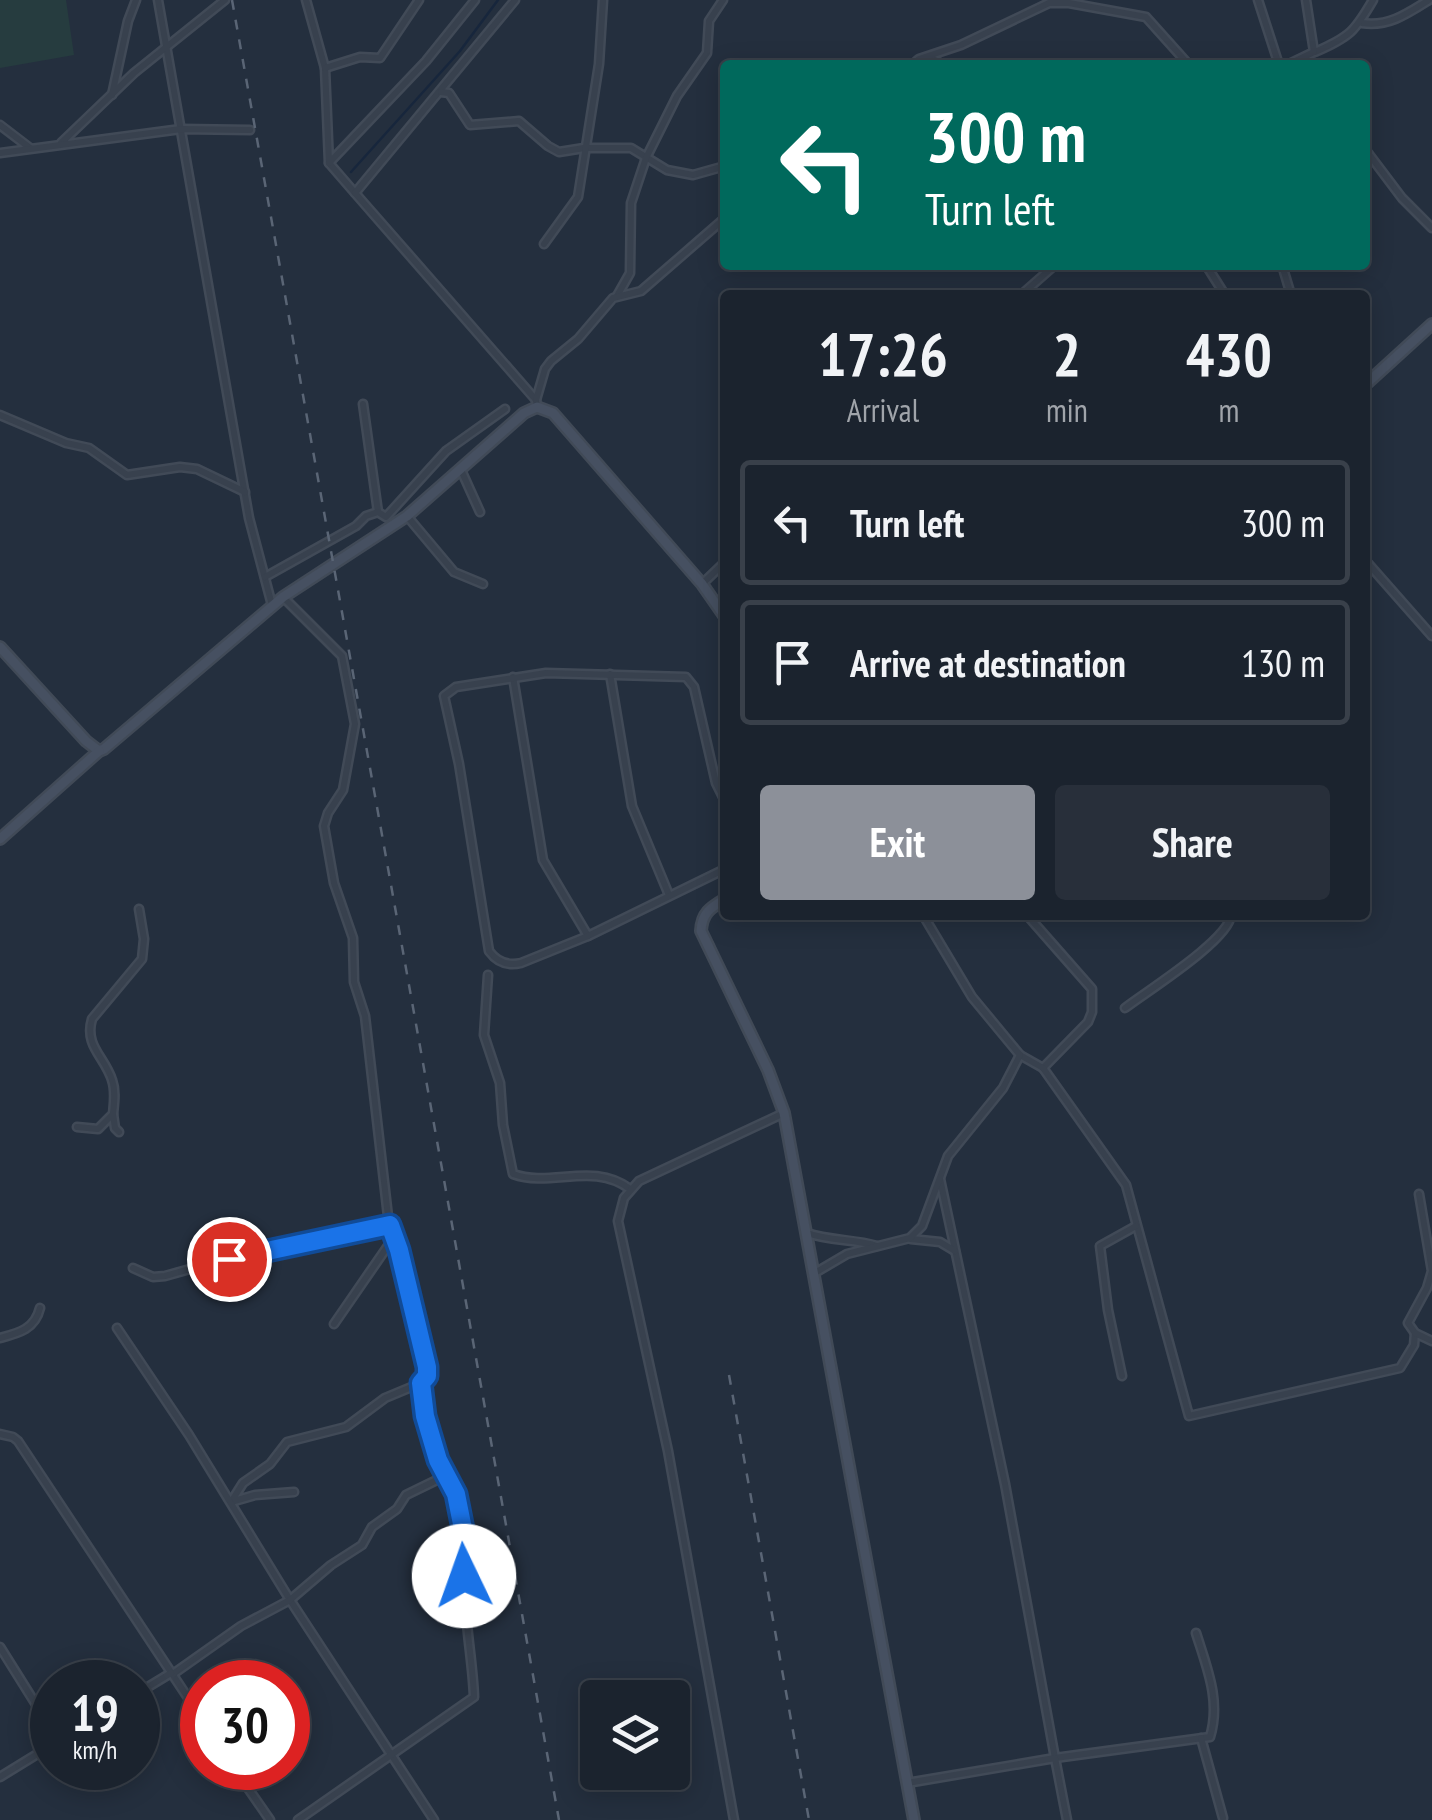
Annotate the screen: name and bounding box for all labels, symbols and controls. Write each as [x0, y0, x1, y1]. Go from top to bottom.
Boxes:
text: 300 m [925, 91, 1086, 181]
icon: left [760, 100, 890, 230]
text: Turn left [925, 179, 1055, 237]
text: 17:26 [818, 315, 948, 393]
text: 2 [1053, 315, 1081, 393]
text: 430 [1186, 315, 1272, 393]
text: Arrival [847, 389, 919, 431]
text: min [1046, 389, 1088, 431]
text: m [1218, 389, 1239, 431]
icon: left [765, 495, 820, 550]
text: Turn left [850, 498, 964, 547]
text: 300 m [1241, 498, 1325, 547]
icon: arrive [765, 635, 820, 690]
text: Arrive at destination [850, 638, 1126, 687]
text: 130 m [1241, 638, 1325, 687]
button: Exit [760, 785, 1035, 900]
button: Share [1055, 785, 1330, 900]
pin [187, 1217, 272, 1302]
icon: arrive [202, 1232, 257, 1287]
position arrow [412, 1524, 516, 1628]
speed limit sign: 30 [180, 1660, 310, 1790]
text: 19 [71, 1680, 119, 1745]
map controls [580, 1680, 690, 1790]
button: layers [580, 1680, 690, 1790]
text: km/h [73, 1734, 117, 1766]

